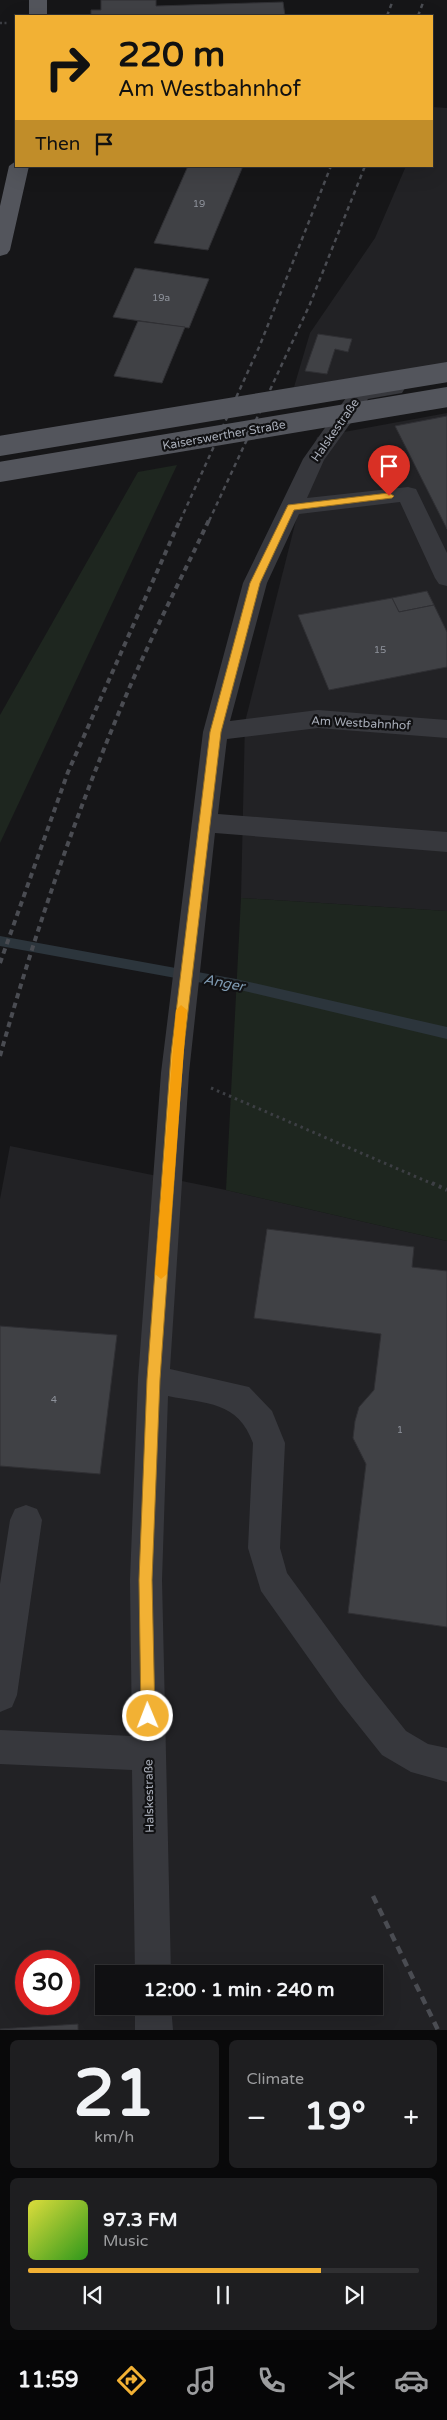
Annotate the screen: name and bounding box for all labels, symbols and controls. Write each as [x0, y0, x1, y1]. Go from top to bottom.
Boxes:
text: 220 m [118, 34, 225, 76]
icon: right [35, 35, 100, 100]
text: Am Westbahnhof [118, 76, 301, 102]
icon: arrive [90, 130, 118, 158]
text: Then [35, 133, 80, 155]
house number: 19 [193, 198, 205, 210]
house number: 19a [152, 292, 170, 304]
street label: Halskestraße [308, 396, 362, 464]
street label: Kaiserswerther Straße [161, 417, 287, 453]
pin [368, 445, 410, 496]
icon: arrive [375, 452, 403, 480]
house number: 15 [374, 644, 386, 656]
street label: Am Westbahnhof [311, 713, 412, 733]
water label: Anger [202, 971, 247, 996]
house number: 4 [51, 1394, 57, 1406]
house number: 1 [397, 1424, 403, 1436]
position arrow [121, 1689, 173, 1741]
street label: Halskestraße [141, 1759, 157, 1833]
speed limit sign: 30 [15, 1950, 80, 2015]
text: 12:00 · 1 min · 240 m [143, 1979, 335, 2001]
text: 21 [73, 2055, 155, 2134]
text: Climate [247, 2069, 304, 2089]
text: 19° [304, 2094, 366, 2140]
text: − [247, 2101, 266, 2135]
text: + [403, 2101, 419, 2135]
text: km/h [94, 2127, 134, 2147]
text: 97.3 FM [103, 2209, 178, 2231]
text: Music [103, 2231, 148, 2251]
icon: previous [79, 2281, 107, 2309]
icon: pause [209, 2281, 237, 2309]
icon: next [340, 2281, 368, 2309]
icon: directions [114, 2363, 149, 2398]
icon: music [184, 2363, 219, 2398]
icon: phone [254, 2363, 289, 2398]
icon: climate [324, 2363, 359, 2398]
icon: car [394, 2363, 429, 2398]
text: 11:59 [18, 2367, 79, 2393]

